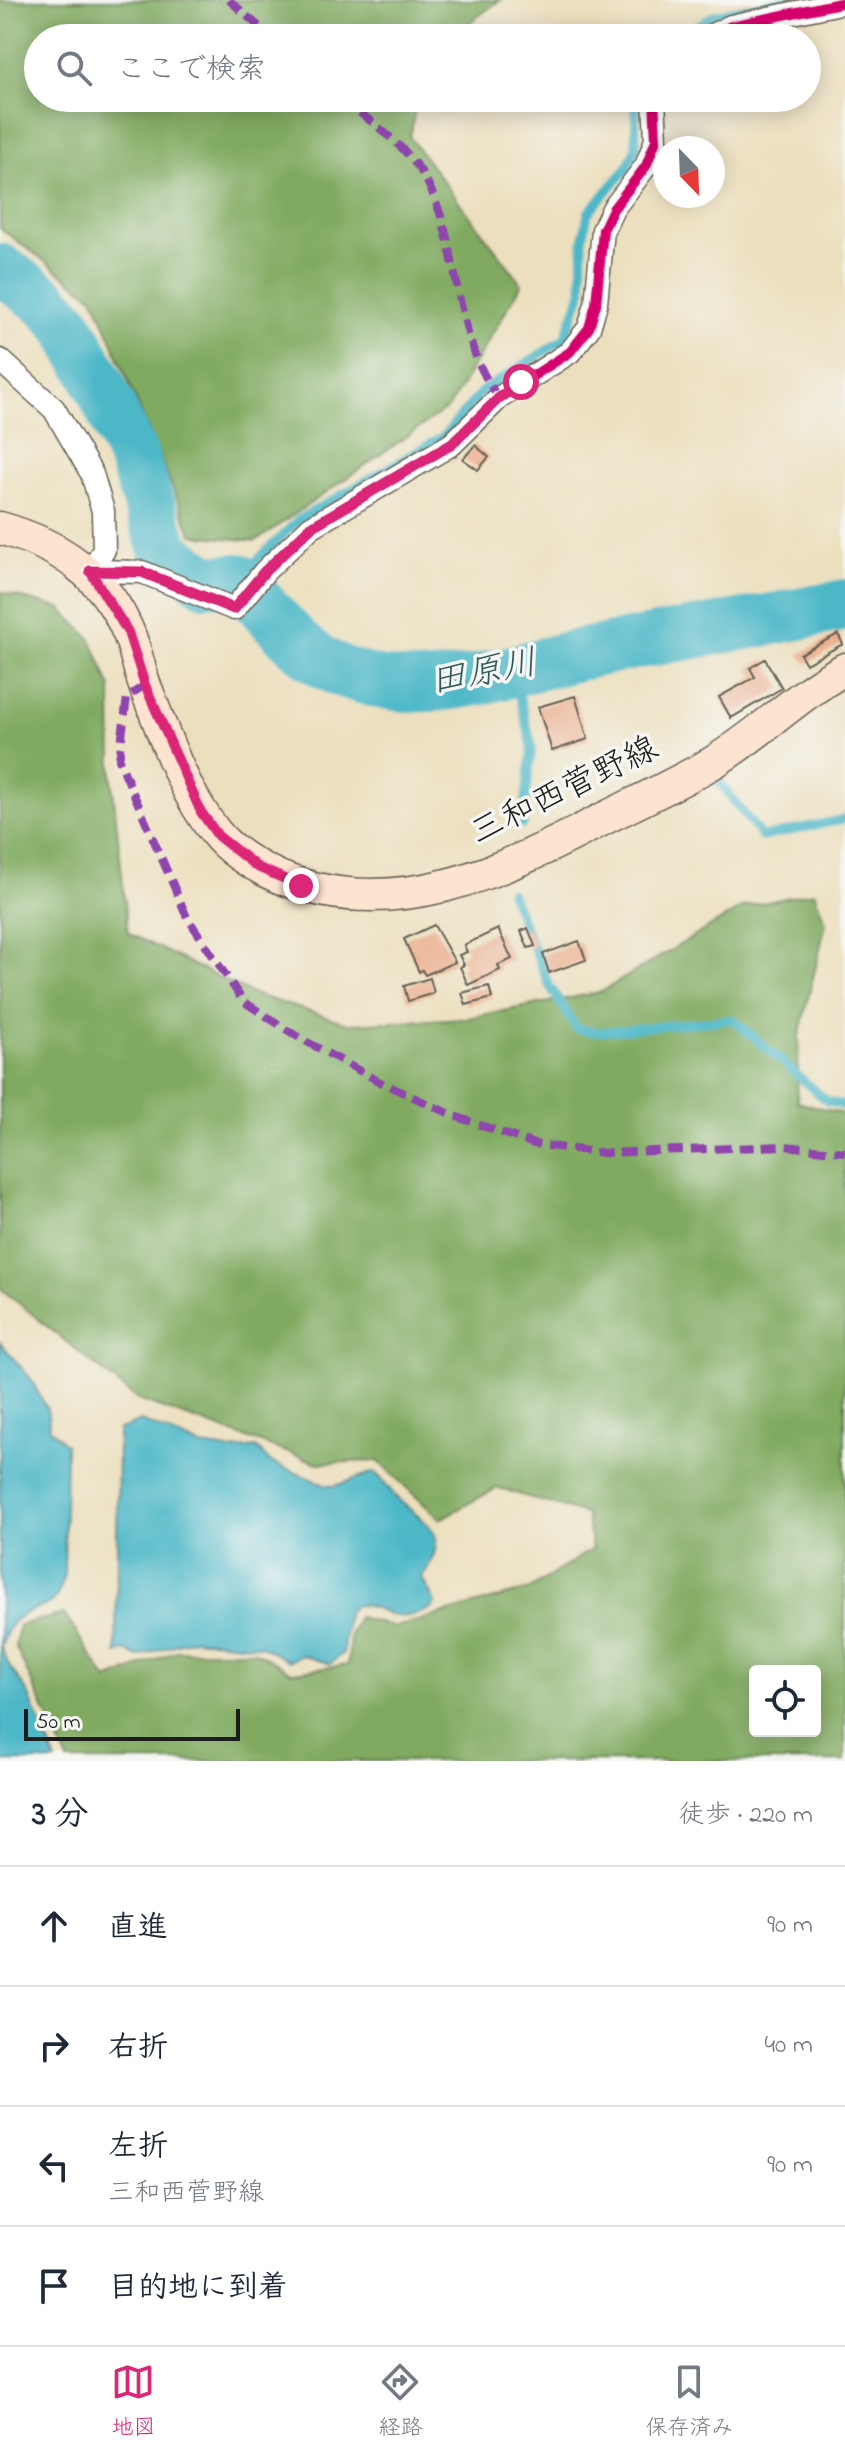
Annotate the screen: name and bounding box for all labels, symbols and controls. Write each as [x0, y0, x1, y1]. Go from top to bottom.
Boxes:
search box [24, 24, 821, 112]
icon: search [52, 46, 96, 90]
text: ここで検索 [116, 49, 266, 93]
north arrow [653, 136, 725, 208]
route start [503, 364, 539, 400]
water label: 田原川 [426, 638, 542, 710]
street label: 三和西菅野線 [462, 725, 668, 859]
route end [283, 868, 319, 904]
map controls [749, 1665, 821, 1737]
button: locate [749, 1665, 821, 1737]
scale bar [24, 1705, 240, 1741]
text: 50 m [36, 1707, 81, 1739]
text: 3 分 [32, 1791, 89, 1841]
text: 徒歩 · 220 m [679, 1797, 813, 1835]
icon: ahead [32, 1904, 76, 1948]
text: 直進 [108, 1907, 168, 1951]
text: 90 m [767, 1907, 813, 1945]
icon: right [32, 2024, 76, 2068]
text: 右折 [108, 2027, 168, 2071]
text: 40 m [764, 2027, 813, 2065]
text: 左折 [108, 2126, 168, 2170]
icon: left [32, 2144, 76, 2188]
text: 90 m [767, 2147, 813, 2185]
text: 三和西菅野線 [108, 2175, 264, 2213]
icon: arrive [32, 2264, 76, 2308]
text: 目的地に到着 [108, 2267, 288, 2311]
tab: 地図 [111, 2360, 156, 2445]
tab: 経路 [378, 2360, 423, 2445]
tab: 保存済み [645, 2360, 734, 2445]

